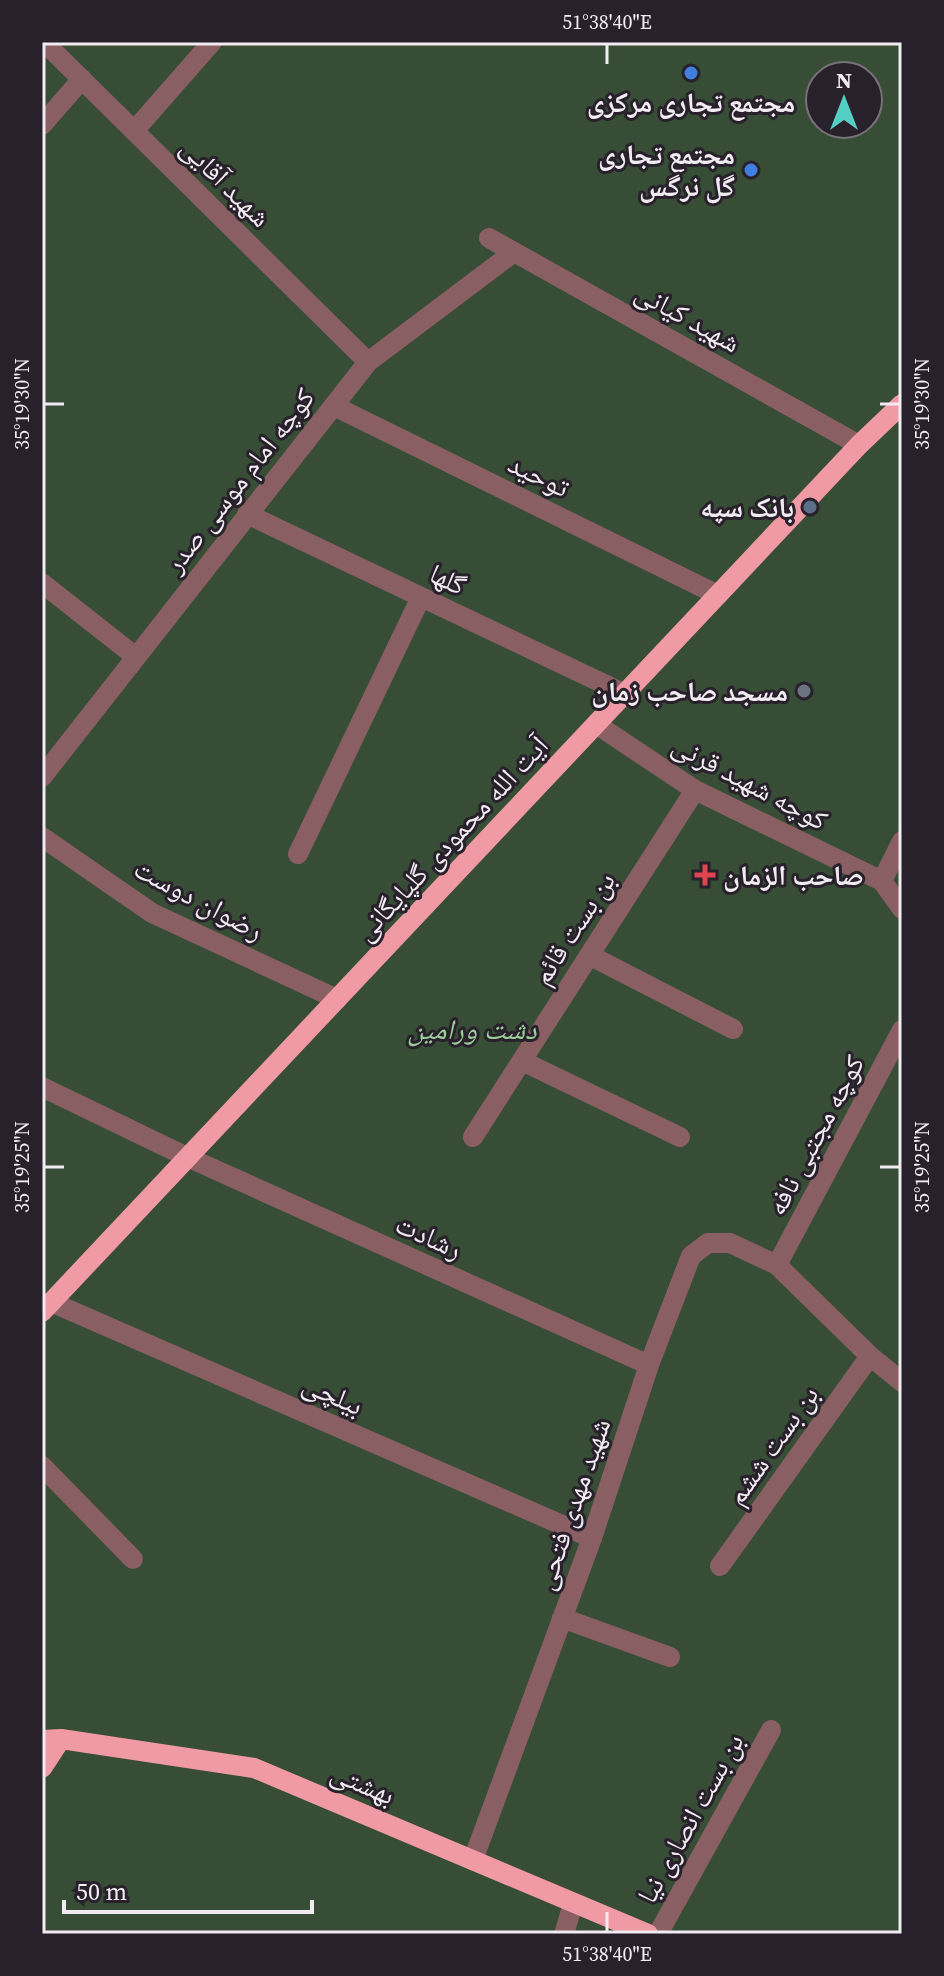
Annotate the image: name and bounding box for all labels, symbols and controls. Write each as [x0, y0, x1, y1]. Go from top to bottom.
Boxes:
text: 51°38'40"E [562, 8, 652, 36]
north arrow [804, 60, 884, 140]
marker: مجتمع تجاری مرکزی [682, 64, 700, 82]
text: N [836, 65, 852, 95]
place label: مجتمع تجاری مرکزی [587, 83, 795, 121]
street label: شهید آقایی [172, 128, 280, 236]
place label: مجتمع تجاری گل نرگس [598, 135, 735, 205]
marker: مجتمع تجاری گل نرگس [742, 161, 760, 179]
street label: شهید کیانی [629, 273, 747, 361]
text: 35°19'30"N [8, 358, 36, 450]
text: 35°19'30"N [908, 358, 936, 450]
street label: کوچه امام موسی صدر [154, 380, 323, 581]
street label: توحید [502, 444, 576, 506]
place label: بانک سپه [700, 488, 794, 526]
marker: بانک سپه [801, 498, 819, 516]
street label: گلها [423, 554, 473, 604]
place label: مسجد صاحب زمان [591, 672, 788, 710]
marker: مسجد صاحب زمان [795, 682, 813, 700]
street label: کوچه شهید قرنی [666, 725, 835, 839]
street label: آیت الله محمودی گلپایگانی [346, 726, 557, 949]
street label: رضوان دوست [128, 849, 270, 949]
place label: صاحب الزمان [723, 856, 864, 894]
street label: بن بست قائم [522, 864, 624, 992]
marker: صاحب الزمان [694, 864, 716, 886]
park label: دشت ورامین [407, 1010, 537, 1048]
street label: کوچه مجتبی نافه [757, 1048, 873, 1222]
text: 35°19'25"N [8, 1121, 36, 1213]
text: 35°19'25"N [908, 1121, 936, 1213]
street label: رشادت [390, 1205, 468, 1267]
street label: بیلچی [297, 1364, 369, 1424]
street label: بن بست ششم [717, 1378, 827, 1512]
street label: شهید مهدی فتحی [525, 1413, 619, 1595]
street label: بن بست انصاری نیا [628, 1726, 752, 1910]
street label: بهشتی [325, 1753, 401, 1813]
scale bar [64, 1864, 312, 1914]
text: 50 m [76, 1875, 127, 1908]
text: 51°38'40"E [562, 1940, 652, 1968]

